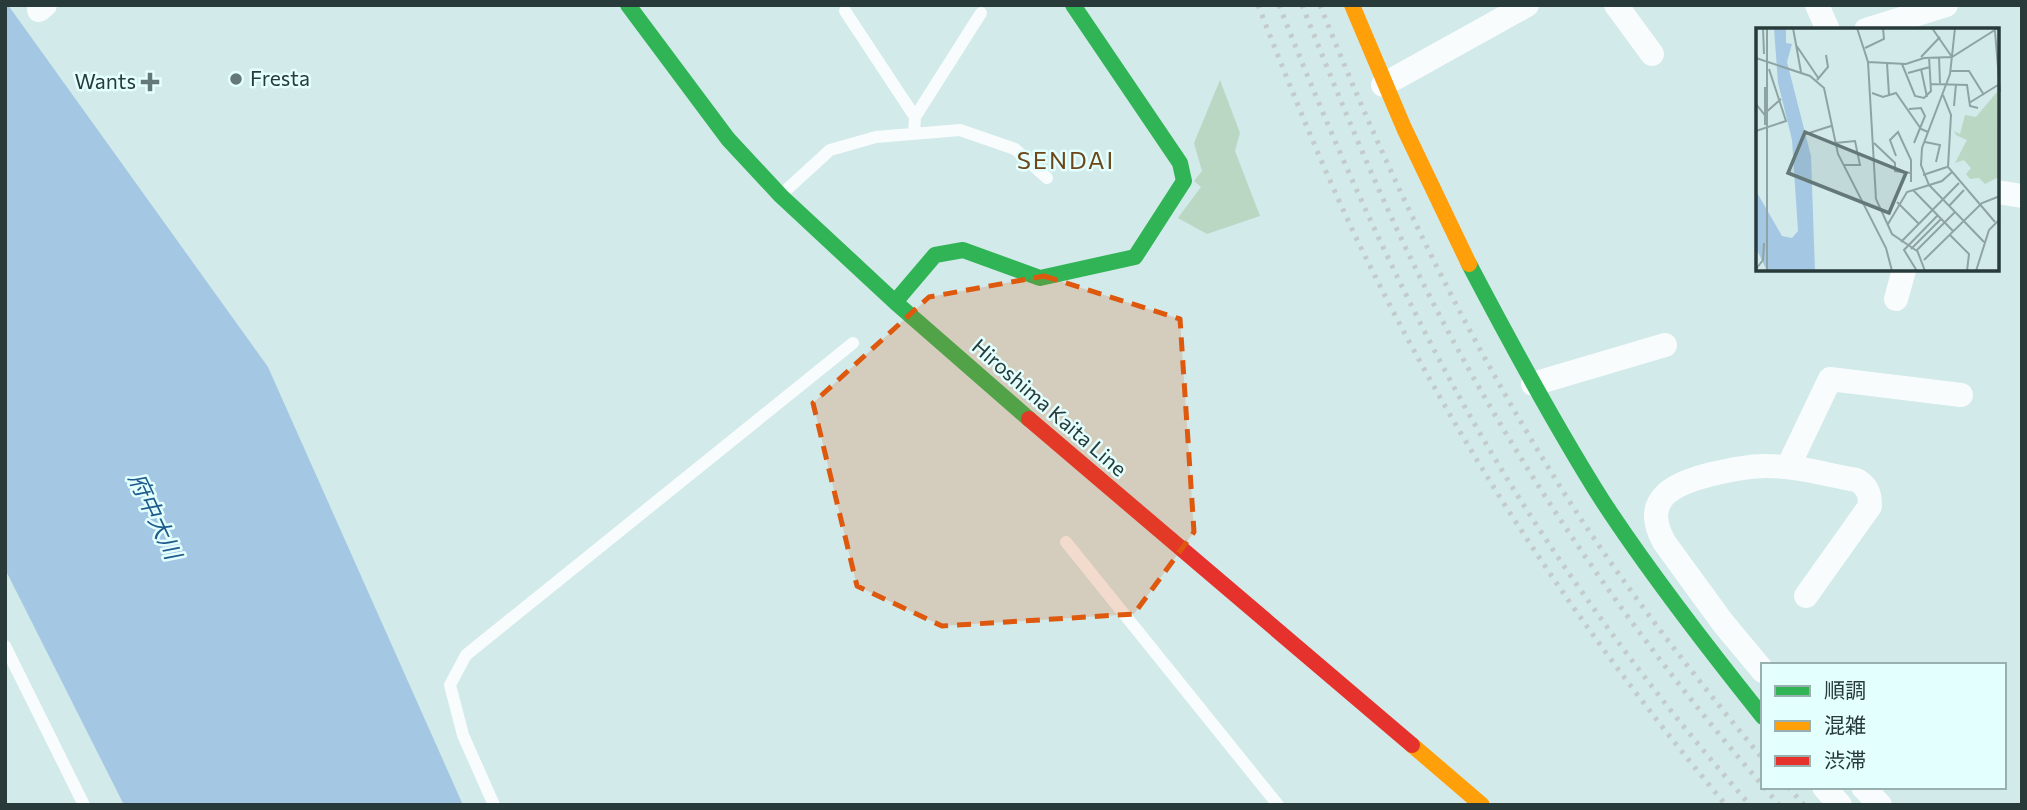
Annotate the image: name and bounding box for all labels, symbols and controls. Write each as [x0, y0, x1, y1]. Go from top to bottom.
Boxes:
inset map [1756, 28, 1999, 271]
place label: Fresta [250, 65, 310, 90]
place label: Wants [75, 68, 136, 93]
marker: Fresta [228, 71, 244, 87]
marker: Wants [142, 74, 158, 90]
district label: SENDAI [1017, 145, 1115, 174]
street label: Hiroshima Kaita Line [968, 333, 1132, 481]
water label: 府中大川 [124, 468, 189, 566]
legend [1761, 663, 2006, 789]
text: 順調 [1824, 677, 1866, 702]
text: 混雑 [1824, 712, 1866, 737]
text: 渋滞 [1824, 747, 1866, 772]

